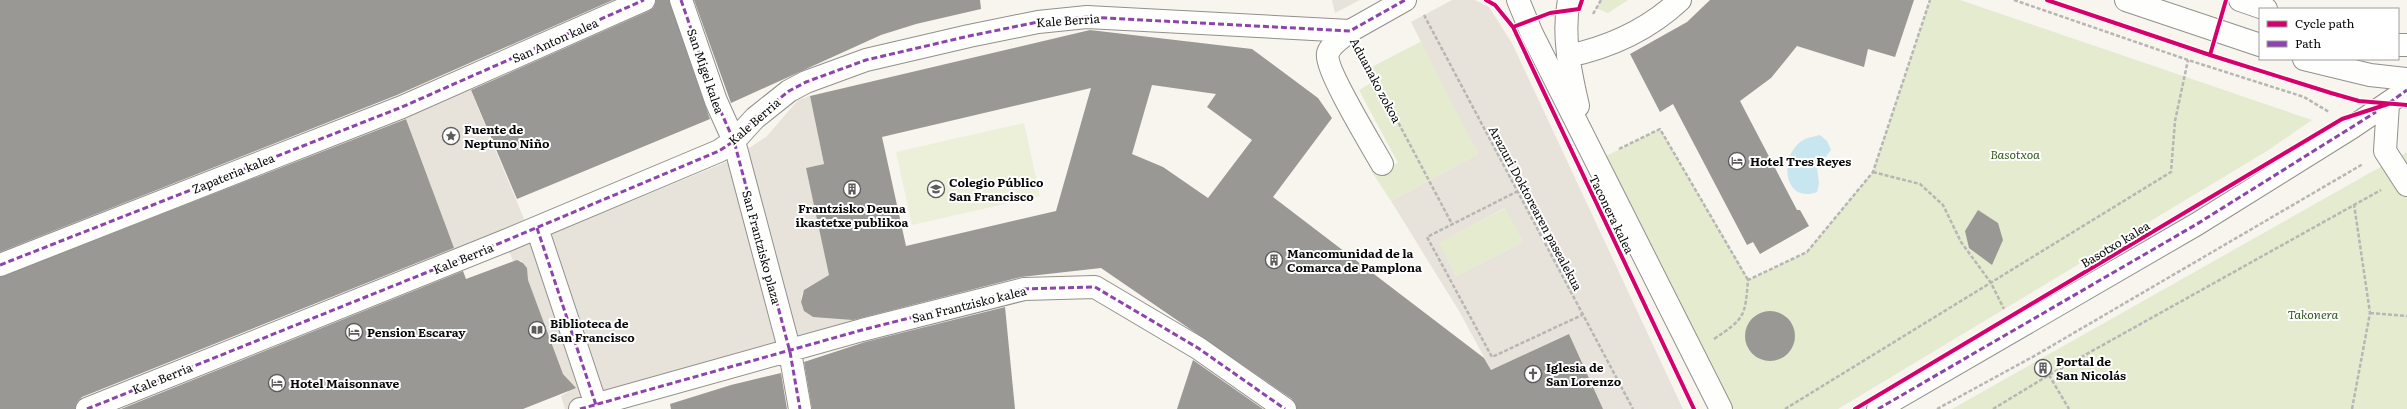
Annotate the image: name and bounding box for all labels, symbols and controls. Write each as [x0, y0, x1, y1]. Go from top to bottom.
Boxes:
legend [2259, 8, 2399, 60]
street label: Kale Berria [1036, 9, 1101, 31]
street label: San Anton kalea [509, 13, 601, 67]
text: Cycle path [2295, 14, 2355, 32]
street label: San Migel kalea [683, 26, 729, 116]
street label: Aduanako zokoa [1346, 34, 1406, 126]
text: Path [2295, 34, 2321, 52]
street label: Kale Berria [724, 93, 784, 149]
place label: Fuente de Neptuno Niño [464, 120, 550, 152]
street label: Arazuri Doktorearen pasealekua [1485, 122, 1587, 294]
place icon: Fuente de Neptuno Niño [441, 126, 461, 146]
park label: Basotxoa [1990, 145, 2040, 163]
street label: Zapateria kalea [189, 148, 277, 198]
hotel icon: Hotel Tres Reyes [1727, 151, 1747, 171]
place label: Hotel Tres Reyes [1750, 152, 1851, 170]
street label: Taconera kalea [1585, 171, 1639, 257]
place label: Colegio Público San Francisco [949, 173, 1044, 205]
building icon: Frantzisko Deuna ikastetxe publikoa [842, 179, 862, 199]
school or university icon: Colegio Público San Francisco [926, 179, 946, 199]
street label: San Frantzisko plaza [738, 188, 786, 306]
place label: Frantzisko Deuna ikastetxe publikoa [796, 199, 909, 231]
street label: Basotxo kalea [2077, 216, 2153, 272]
street label: Kale Berria [430, 238, 496, 278]
place label: Mancomunidad de la Comarca de Pamplona [1287, 244, 1422, 276]
building icon: Mancomunidad de la Comarca de Pamplona [1264, 250, 1284, 270]
street label: San Frantzisko kalea [910, 281, 1029, 327]
park label: Takonera [2288, 305, 2339, 323]
place label: Biblioteca de San Francisco [550, 314, 635, 346]
library icon: Biblioteca de San Francisco [527, 320, 547, 340]
hotel icon: Pension Escaray [344, 322, 364, 342]
place label: Pension Escaray [367, 323, 466, 341]
place label: Portal de San Nicolás [2056, 352, 2126, 384]
street label: Kale Berria [129, 358, 195, 398]
place label: Iglesia de San Lorenzo [1546, 358, 1622, 390]
building icon: Portal de San Nicolás [2033, 358, 2053, 378]
church icon: Iglesia de San Lorenzo [1523, 364, 1543, 384]
hotel icon: Hotel Maisonnave [267, 373, 287, 393]
place label: Hotel Maisonnave [290, 374, 400, 392]

